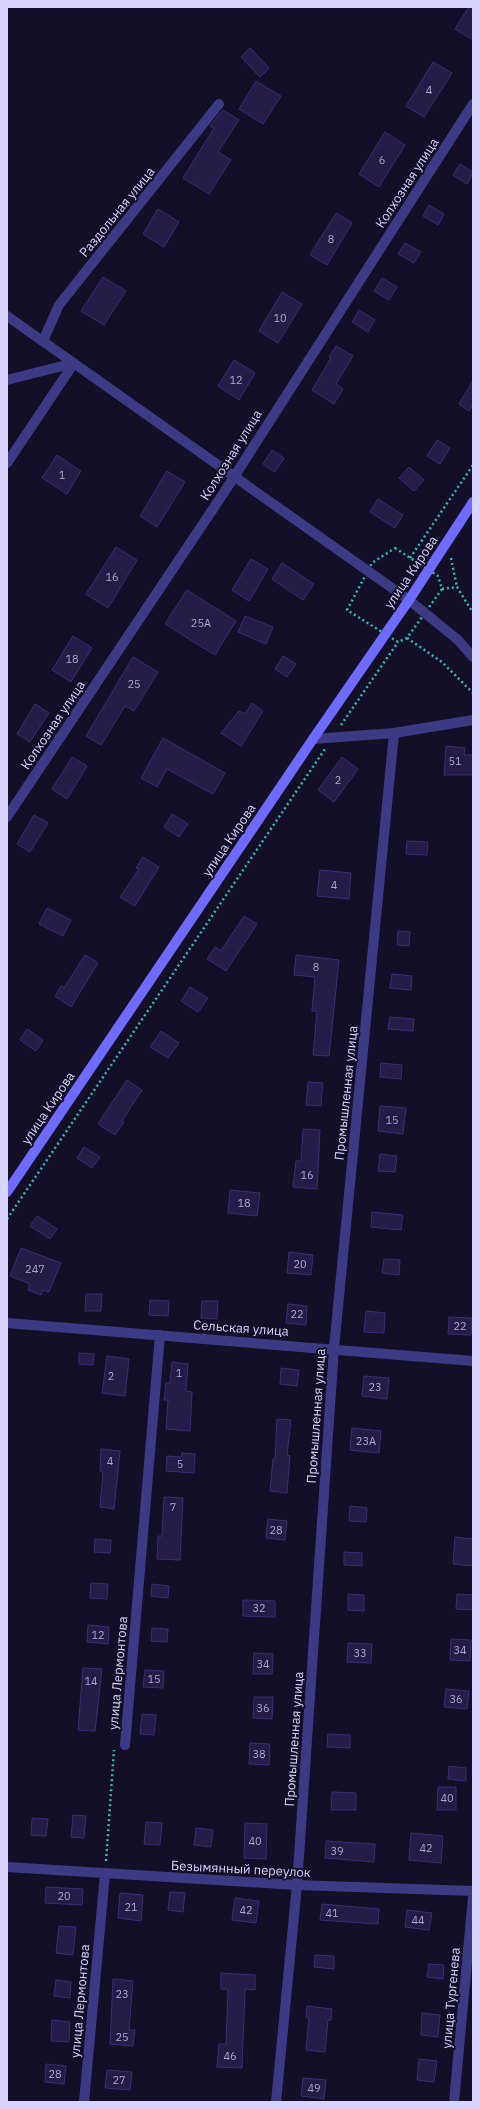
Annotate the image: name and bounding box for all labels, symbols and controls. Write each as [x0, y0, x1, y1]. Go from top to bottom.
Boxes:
house number: 4 [426, 83, 433, 97]
street label: Колхозная улица [372, 135, 442, 231]
house number: 6 [379, 153, 385, 167]
street label: Раздольная улица [75, 164, 159, 260]
house number: 8 [328, 232, 334, 246]
house number: 10 [273, 311, 287, 325]
house number: 12 [229, 373, 243, 387]
street label: Колхозная улица [196, 407, 266, 503]
house number: 1 [59, 468, 66, 482]
street label: улица Кирова [380, 532, 442, 612]
house number: 16 [105, 570, 119, 584]
house number: 25А [191, 616, 211, 630]
house number: 18 [65, 652, 79, 666]
street label: Колхозная улица [17, 677, 89, 773]
house number: 25 [127, 677, 141, 691]
house number: 51 [448, 754, 462, 768]
house number: 2 [335, 773, 341, 787]
street label: улица Кирова [198, 800, 260, 880]
house number: 4 [331, 878, 338, 892]
house number: 8 [313, 960, 319, 974]
street label: Промышленная улица [330, 1025, 362, 1161]
street label: улица Кирова [17, 1068, 79, 1148]
house number: 15 [385, 1113, 399, 1127]
house number: 16 [300, 1168, 314, 1182]
house number: 18 [237, 1196, 251, 1210]
house number: 20 [293, 1257, 307, 1271]
house number: 247 [25, 1262, 45, 1276]
house number: 22 [290, 1307, 304, 1321]
street label: Сельская улица [193, 1316, 289, 1340]
house number: 22 [453, 1319, 467, 1333]
street label: Промышленная улица [303, 1348, 329, 1484]
house number: 1 [176, 1366, 183, 1380]
house number: 2 [108, 1369, 114, 1383]
house number: 23 [368, 1380, 382, 1394]
house number: 23А [356, 1434, 376, 1448]
house number: 4 [107, 1454, 114, 1468]
house number: 5 [177, 1457, 183, 1471]
house number: 7 [170, 1500, 176, 1514]
house number: 28 [269, 1523, 283, 1537]
house number: 32 [252, 1601, 266, 1615]
street label: улица Лермонтова [105, 1615, 131, 1731]
house number: 12 [91, 1628, 105, 1642]
house number: 34 [453, 1643, 467, 1657]
house number: 33 [353, 1646, 367, 1660]
house number: 34 [256, 1657, 270, 1671]
street label: Промышленная улица [281, 1671, 307, 1807]
house number: 15 [147, 1672, 161, 1686]
house number: 14 [84, 1674, 98, 1688]
house number: 36 [449, 1692, 463, 1706]
house number: 36 [256, 1701, 270, 1715]
house number: 38 [252, 1747, 266, 1761]
house number: 40 [440, 1791, 454, 1805]
house number: 40 [248, 1834, 262, 1848]
house number: 42 [419, 1841, 433, 1855]
house number: 39 [330, 1844, 344, 1858]
street label: Безымянный переулок [171, 1857, 311, 1881]
house number: 20 [57, 1889, 71, 1903]
house number: 21 [124, 1900, 138, 1914]
house number: 42 [239, 1903, 253, 1917]
house number: 41 [325, 1906, 339, 1920]
house number: 44 [411, 1913, 425, 1927]
street label: улица Лермонтова [67, 1943, 93, 2059]
street label: улица Тургенева [438, 1947, 464, 2049]
house number: 23 [115, 1987, 129, 2001]
house number: 25 [115, 2030, 129, 2044]
house number: 46 [223, 2049, 237, 2063]
house number: 28 [48, 2067, 62, 2081]
house number: 27 [112, 2073, 126, 2087]
house number: 49 [307, 2081, 321, 2095]

